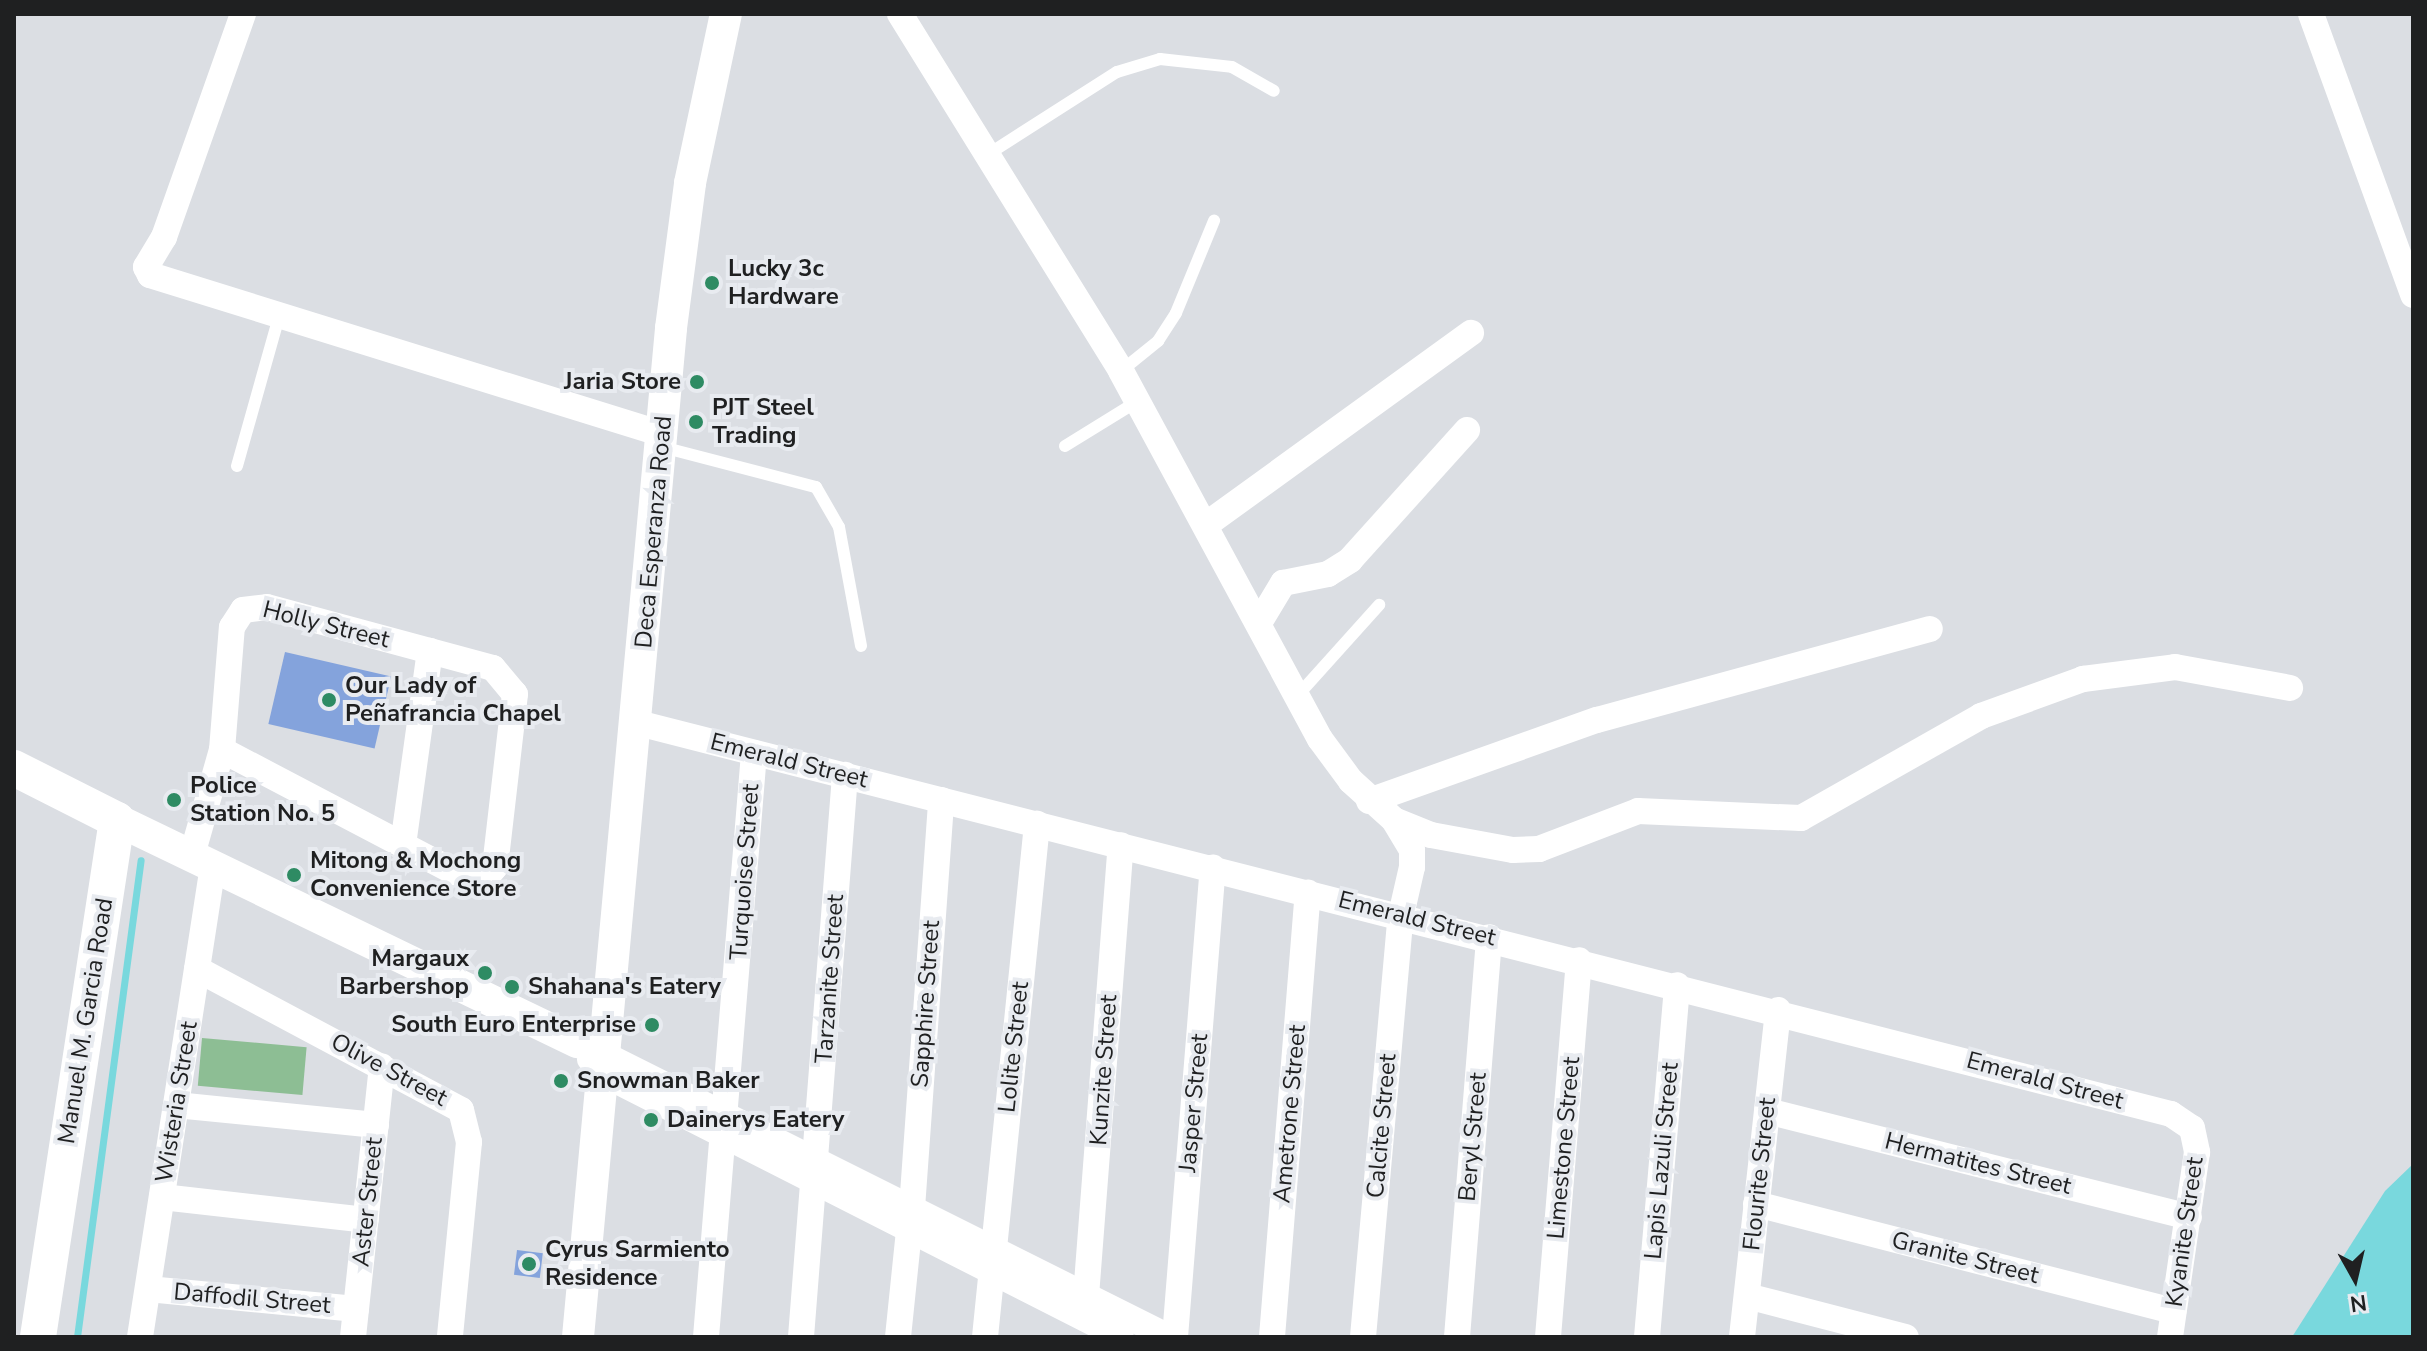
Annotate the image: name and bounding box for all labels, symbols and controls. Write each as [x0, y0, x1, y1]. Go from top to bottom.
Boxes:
place label: Lucky 3c Hardware [728, 255, 839, 311]
marker: Lucky 3c Hardware [703, 274, 721, 292]
place label: Jaria Store [564, 368, 681, 396]
marker: Jaria Store [688, 373, 706, 391]
place label: PJT Steel Trading [712, 394, 814, 450]
marker: PJT Steel Trading [687, 413, 705, 431]
street label: Deca Esperanza Road [629, 415, 679, 649]
street label: Holly Street [260, 595, 392, 655]
place label: Our Lady of Peñafrancia Chapel [345, 672, 561, 728]
marker: Our Lady of Peñafrancia Chapel [320, 691, 338, 709]
street label: Emerald Street [707, 728, 871, 794]
place label: Police Station No. 5 [190, 772, 335, 828]
street label: Turquoise Street [724, 783, 766, 961]
marker: Police Station No. 5 [165, 791, 183, 809]
place label: Mitong & Mochong Convenience Store [310, 847, 521, 903]
marker: Mitong & Mochong Convenience Store [285, 866, 303, 884]
street label: Emerald Street [1335, 886, 1499, 952]
street label: Tarzanite Street [810, 893, 850, 1065]
street label: Manuel M. Garcia Road [52, 896, 120, 1146]
street label: Sapphire Street [906, 919, 946, 1089]
place label: Margaux Barbershop [339, 945, 469, 1001]
marker: Margaux Barbershop [476, 964, 494, 982]
place label: Shahana's Eatery [528, 973, 721, 1001]
marker: Shahana's Eatery [503, 978, 521, 996]
street label: Lolite Street [993, 980, 1035, 1114]
street label: Kunzite Street [1084, 994, 1124, 1146]
place label: South Euro Enterprise [391, 1011, 636, 1039]
marker: South Euro Enterprise [643, 1016, 661, 1034]
street label: Wisteria Street [150, 1019, 204, 1185]
street label: Ametrone Street [1268, 1024, 1312, 1204]
street label: Olive Street [326, 1027, 452, 1113]
street label: Jasper Street [1174, 1032, 1214, 1174]
street label: Emerald Street [1963, 1046, 2127, 1116]
street label: Calcite Street [1361, 1053, 1403, 1199]
street label: Limestone Street [1542, 1056, 1586, 1240]
street label: Lapis Lazuli Street [1639, 1061, 1685, 1261]
place label: Snowman Baker [577, 1067, 760, 1095]
street label: Beryl Street [1453, 1071, 1493, 1203]
marker: Snowman Baker [552, 1072, 570, 1090]
street label: Flourite Street [1738, 1096, 1782, 1252]
place label: Dainerys Eatery [667, 1106, 844, 1134]
marker: Dainerys Eatery [642, 1111, 660, 1129]
street label: Hermatites Street [1882, 1127, 2074, 1201]
street label: Aster Street [347, 1136, 389, 1268]
street label: Kyanite Street [2160, 1155, 2210, 1309]
street label: Granite Street [1888, 1226, 2042, 1290]
place label: Cyrus Sarmiento Residence [545, 1236, 730, 1292]
north arrow [2315, 1239, 2395, 1319]
marker: Cyrus Sarmiento Residence [520, 1255, 538, 1273]
street label: Daffodil Street [172, 1278, 332, 1320]
text: N [2348, 1287, 2369, 1319]

